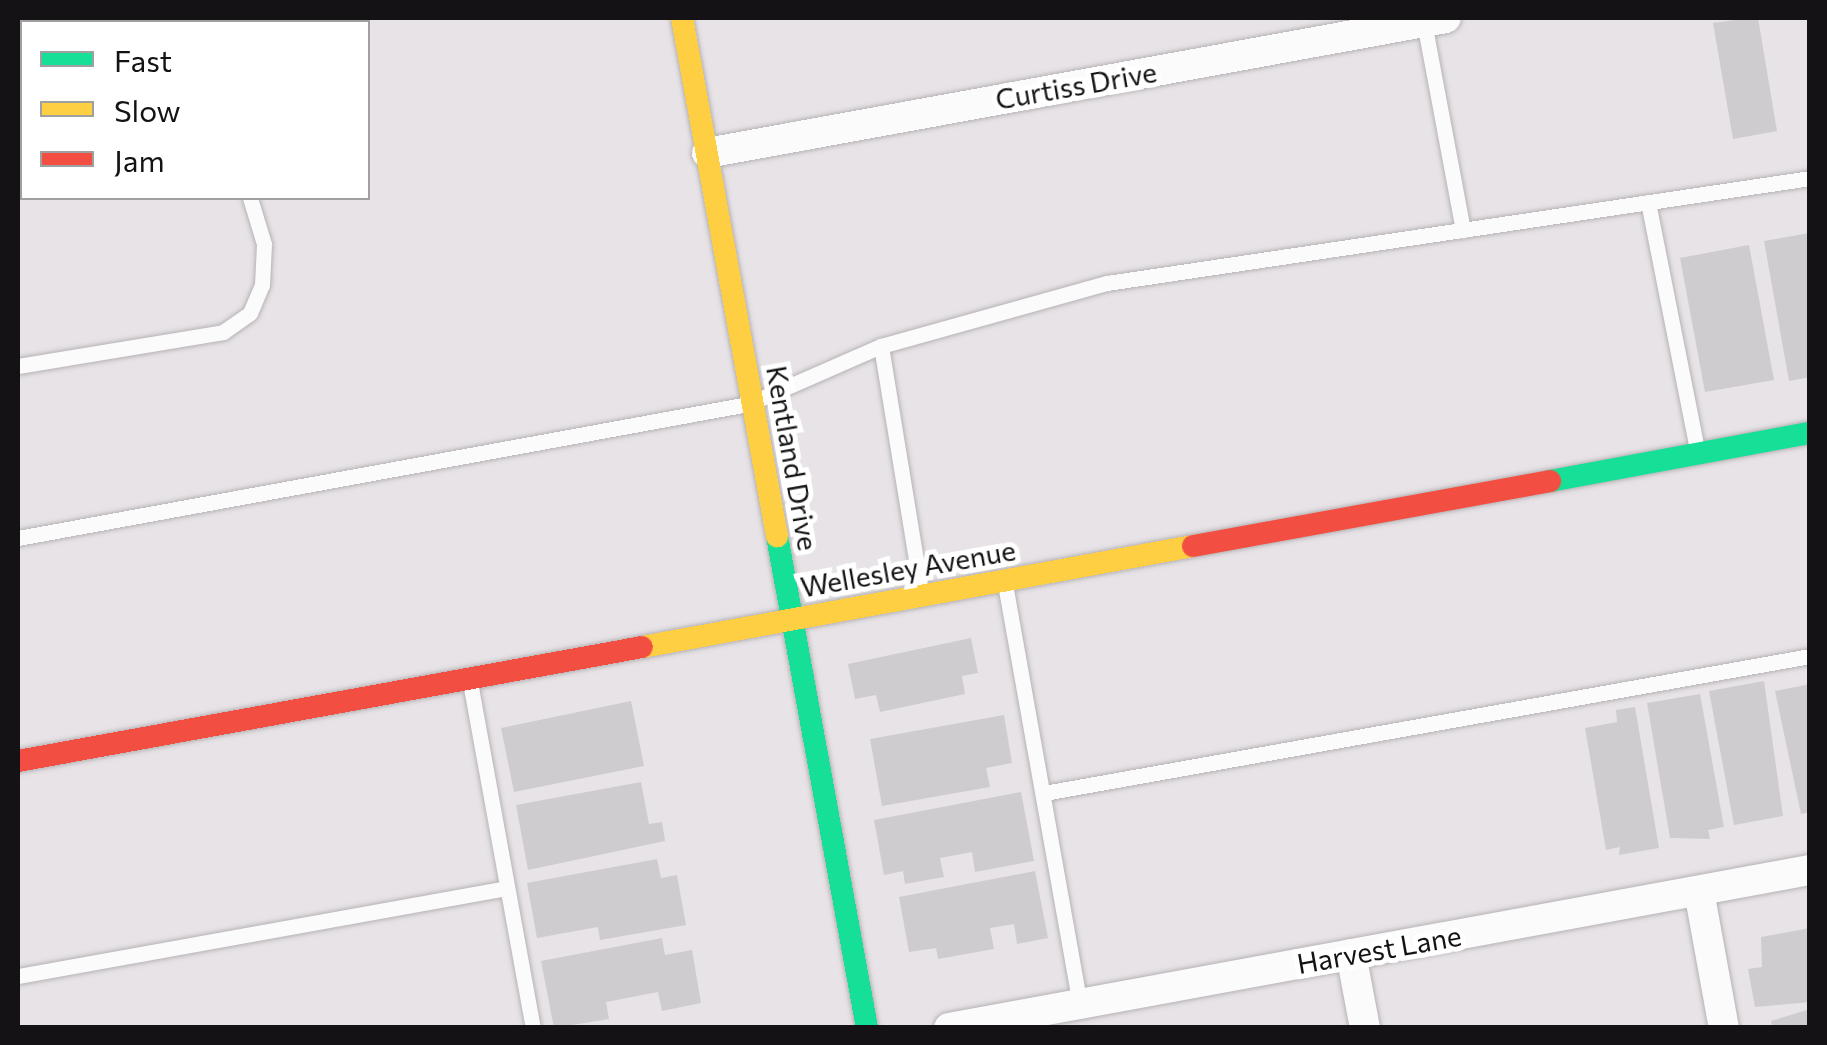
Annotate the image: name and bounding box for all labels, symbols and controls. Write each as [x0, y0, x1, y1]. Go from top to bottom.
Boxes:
legend [20, 20, 370, 200]
text: Fast [114, 41, 172, 78]
street label: Curtiss Drive [993, 54, 1159, 116]
text: Slow [114, 91, 181, 128]
text: Jam [114, 141, 165, 178]
street label: Kentland Drive [760, 363, 826, 553]
street label: Wellesley Avenue [798, 533, 1018, 603]
street label: Harvest Lane [1294, 918, 1464, 980]

